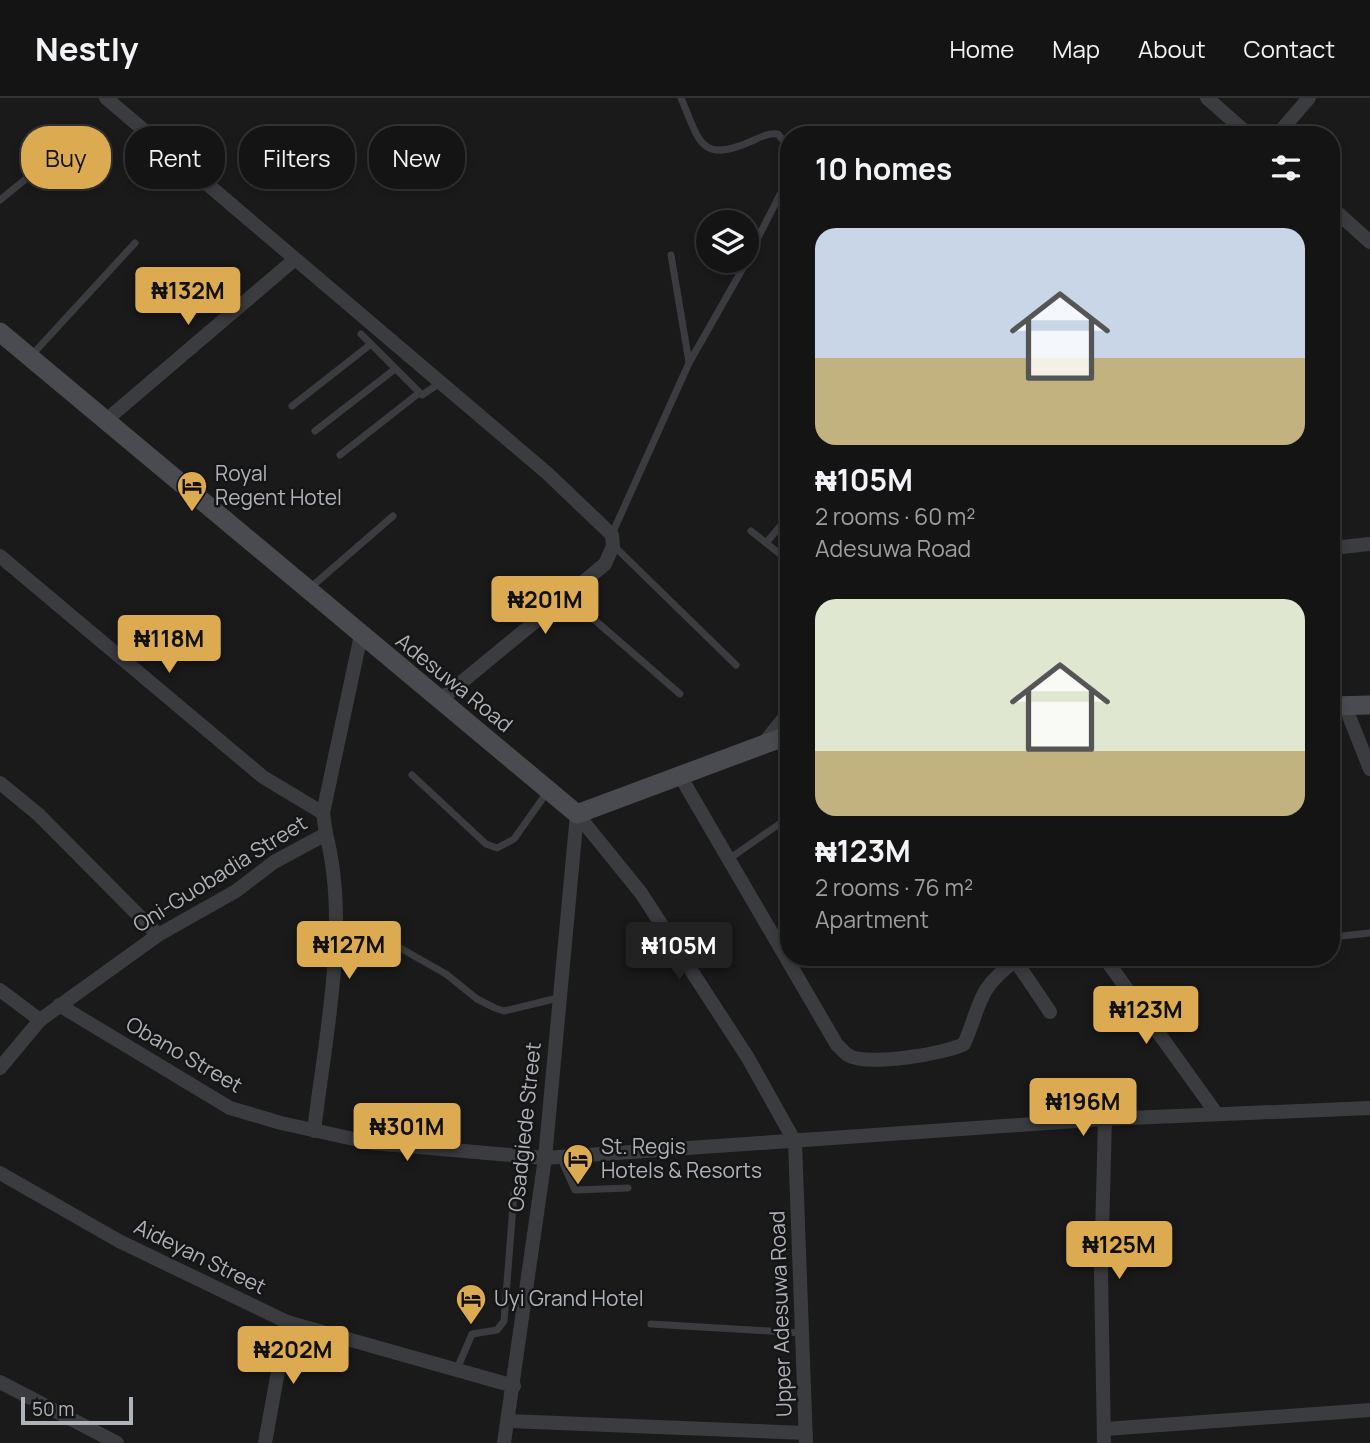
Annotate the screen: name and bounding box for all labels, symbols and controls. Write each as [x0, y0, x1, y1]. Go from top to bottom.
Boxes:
text: Nestly [35, 26, 138, 71]
text: Home [949, 32, 1014, 65]
text: Map [1052, 32, 1100, 65]
text: About [1138, 32, 1206, 65]
text: Contact [1244, 32, 1335, 65]
chip: Buy [21, 126, 111, 189]
chip: Rent [125, 126, 225, 189]
chip: Filters [239, 126, 355, 189]
chip: New [369, 126, 465, 189]
text: 10 homes [815, 148, 952, 189]
icon: filters [1267, 149, 1305, 187]
map controls [696, 210, 759, 273]
button: layers [696, 210, 759, 273]
pin: ₦132M [139, 268, 237, 327]
icon: home [997, 273, 1123, 399]
text: ₦132M [151, 274, 225, 306]
place label: Royal Regent Hotel [215, 459, 342, 511]
text: ₦105M [815, 459, 913, 500]
hotel icon: Royal Regent Hotel [175, 469, 209, 513]
text: 2 rooms · 60 m² [815, 500, 976, 532]
text: Adesuwa Road [815, 532, 971, 564]
pin: ₦201M [496, 576, 594, 636]
text: ₦201M [507, 583, 583, 615]
pin: ₦118M [120, 616, 218, 675]
text: ₦118M [134, 622, 204, 654]
street label: Adesuwa Road [390, 626, 519, 738]
icon: home [997, 644, 1123, 770]
street label: Oni-Guobadia Street [127, 808, 312, 938]
text: ₦123M [815, 830, 911, 871]
text: 2 rooms · 76 m² [815, 871, 973, 903]
text: Apartment [815, 903, 929, 935]
pin: ₦127M [300, 922, 398, 981]
pin: ₦105M [630, 922, 728, 982]
text: ₦127M [313, 928, 385, 960]
text: ₦105M [642, 929, 716, 961]
pin: ₦123M [1097, 986, 1195, 1046]
text: ₦123M [1109, 993, 1183, 1025]
street label: Obano Street [121, 1010, 248, 1099]
street label: Osadgiede Street [501, 1041, 547, 1213]
pin: ₦196M [1034, 1079, 1132, 1138]
text: ₦196M [1046, 1085, 1120, 1117]
pin: ₦301M [358, 1104, 456, 1163]
text: ₦301M [370, 1110, 444, 1142]
place label: St. Regis Hotels & Resorts [601, 1132, 762, 1184]
hotel icon: St. Regis Hotels & Resorts [561, 1142, 595, 1186]
street label: Upper Adesuwa Road [762, 1210, 798, 1418]
street label: Aideyan Street [130, 1212, 271, 1300]
pin: ₦125M [1070, 1222, 1168, 1281]
text: ₦125M [1082, 1228, 1156, 1260]
hotel icon: Uyi Grand Hotel [454, 1282, 488, 1326]
place label: Uyi Grand Hotel [494, 1284, 644, 1312]
pin: ₦202M [244, 1326, 342, 1386]
text: ₦202M [254, 1333, 332, 1365]
scale bar [21, 1394, 133, 1426]
text: 50 m [32, 1396, 74, 1422]

